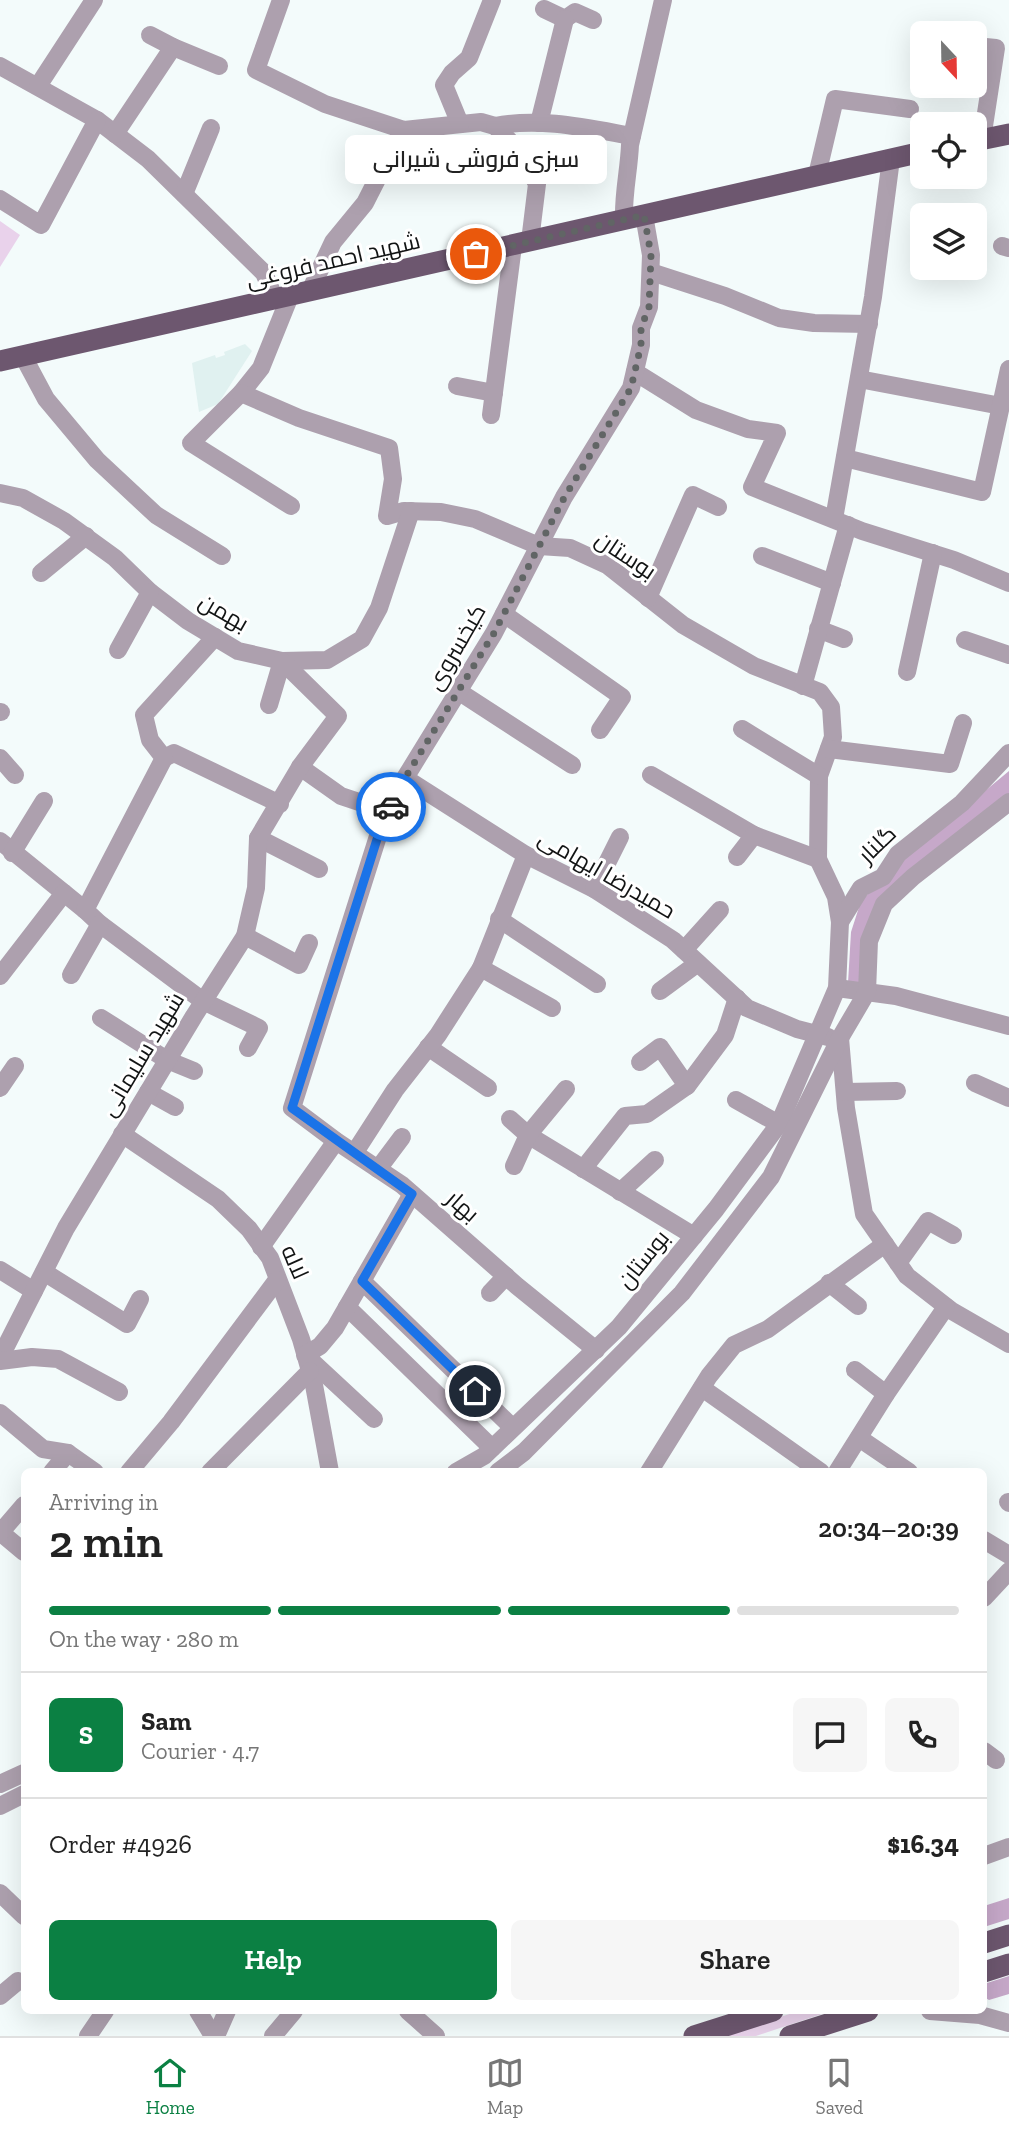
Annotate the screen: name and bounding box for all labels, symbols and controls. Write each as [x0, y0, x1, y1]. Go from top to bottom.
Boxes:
north arrow [910, 21, 987, 98]
map controls [910, 21, 987, 280]
button: locate [910, 112, 987, 189]
callout: سبزی فروشی شیرانی [345, 135, 607, 184]
text: سبزی فروشی شیرانی [373, 145, 579, 173]
button: layers [910, 203, 987, 280]
pin [446, 224, 506, 284]
street label: شهید احمد فروغی [243, 226, 423, 294]
icon: bag [457, 235, 495, 273]
street label: بوستان [590, 525, 662, 585]
street label: بهمن [194, 587, 254, 637]
street label: کیخسروی [420, 599, 492, 695]
courier [356, 772, 426, 842]
icon: car [372, 788, 410, 826]
street label: گلنار [851, 819, 902, 870]
street label: حمیدرضا ایهامی [533, 823, 681, 925]
street label: شهید سلیمانی [94, 987, 190, 1121]
street label: بهار [439, 1183, 485, 1228]
street label: بوستان [611, 1224, 675, 1294]
street label: لاله [275, 1241, 315, 1283]
pin [445, 1361, 505, 1421]
icon: home [456, 1372, 494, 1410]
text: Arriving in [49, 1488, 158, 1516]
text: 20:34–20:39 [818, 1512, 959, 1544]
text: 2 min [49, 1514, 163, 1569]
text: On the way · 280 m [49, 1625, 239, 1653]
button: chat [793, 1698, 867, 1772]
button: phone [885, 1698, 959, 1772]
text: Sam [141, 1705, 191, 1737]
text: S [79, 1719, 93, 1751]
text: Courier · 4.7 [141, 1737, 259, 1765]
text: Order #4926 [49, 1828, 192, 1860]
text: $16.34 [887, 1828, 959, 1860]
button: Help [49, 1920, 497, 2000]
button: Share [511, 1920, 959, 2000]
tab: Home [146, 2054, 195, 2119]
tab: Map [486, 2054, 524, 2119]
tab: Saved [816, 2054, 863, 2119]

